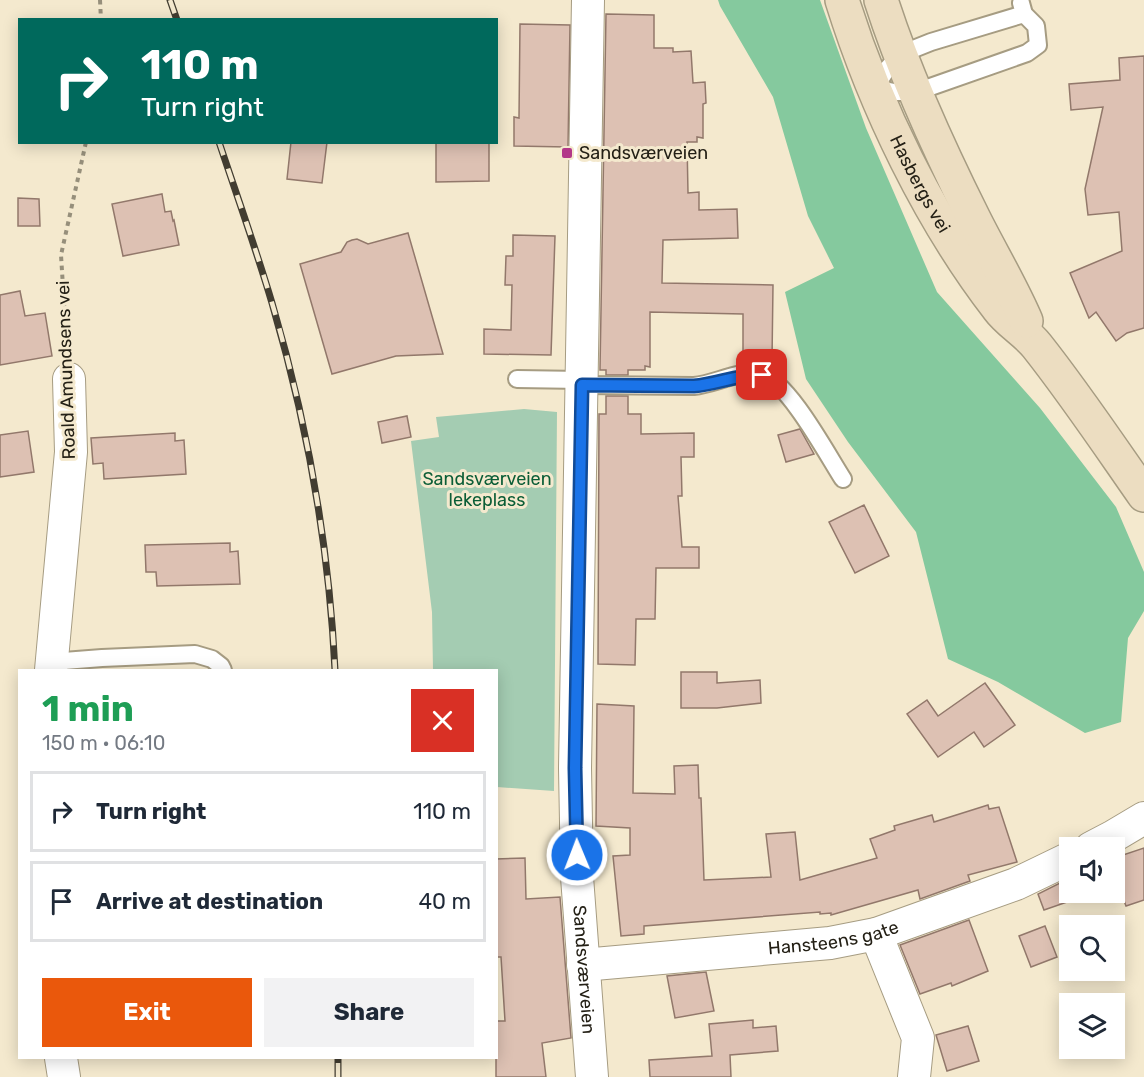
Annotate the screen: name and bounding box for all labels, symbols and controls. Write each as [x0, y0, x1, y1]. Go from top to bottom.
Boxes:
text: 110 m [141, 40, 259, 90]
icon: right [42, 42, 120, 120]
text: Turn right [141, 91, 264, 123]
street label: Hasbergs vei [885, 132, 955, 237]
place label: Sandsværveien [579, 142, 708, 164]
marker: Sandsværveien [560, 146, 574, 160]
street label: Roald Amundsens vei [52, 280, 80, 460]
pin [736, 349, 787, 400]
icon: arrive [745, 358, 778, 391]
park label: Sandsværveien lekeplass [422, 468, 552, 511]
text: 1 min [42, 687, 134, 730]
button: close [411, 689, 474, 752]
text: 150 m · 06:10 [42, 731, 165, 755]
icon: right [45, 795, 78, 828]
text: Turn right [96, 798, 206, 825]
text: 110 m [413, 798, 471, 825]
position arrow [545, 823, 609, 887]
map controls [1059, 837, 1125, 1059]
button: sound [1059, 837, 1125, 903]
icon: arrive [45, 885, 78, 918]
text: Arrive at destination [96, 888, 323, 915]
text: 40 m [418, 888, 471, 915]
street label: Sandsværveien [568, 904, 600, 1035]
button: search [1059, 915, 1125, 981]
street label: Hansteens gate [767, 916, 902, 959]
button: Exit [42, 978, 252, 1047]
button: Share [264, 978, 474, 1047]
button: layers [1059, 993, 1125, 1059]

